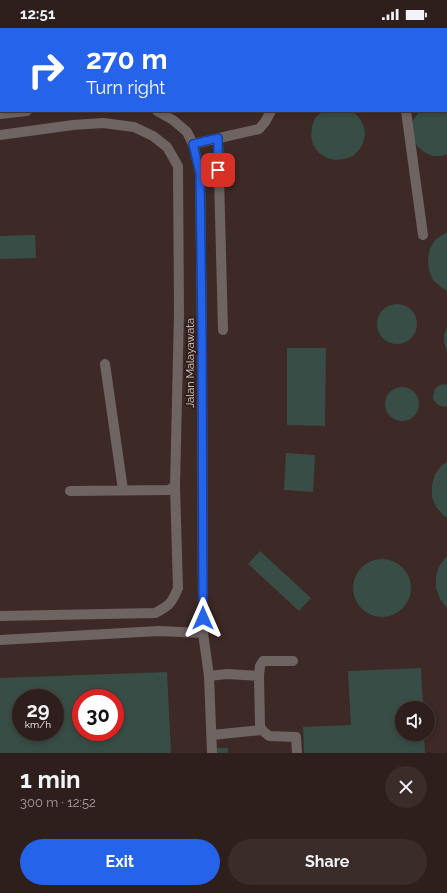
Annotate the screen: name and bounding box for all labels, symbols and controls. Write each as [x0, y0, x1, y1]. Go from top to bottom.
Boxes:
text: 12:51 [20, 5, 55, 23]
text: 270 m [86, 43, 167, 76]
icon: right [20, 44, 72, 96]
text: Turn right [86, 77, 165, 98]
pin [201, 153, 235, 187]
icon: arrive [207, 159, 229, 181]
street label: Jalan Malayawata [184, 318, 197, 408]
position arrow [182, 597, 224, 639]
speed limit sign: 30 [72, 689, 124, 741]
text: 29 [26, 698, 50, 722]
map controls [395, 701, 435, 741]
button: sound [395, 701, 435, 741]
text: km/h [25, 719, 51, 730]
text: 1 min [20, 765, 81, 794]
button: close [385, 766, 427, 808]
text: 300 m · 12:52 [20, 795, 96, 810]
button: Exit [20, 839, 220, 885]
button: Share [228, 839, 427, 885]

